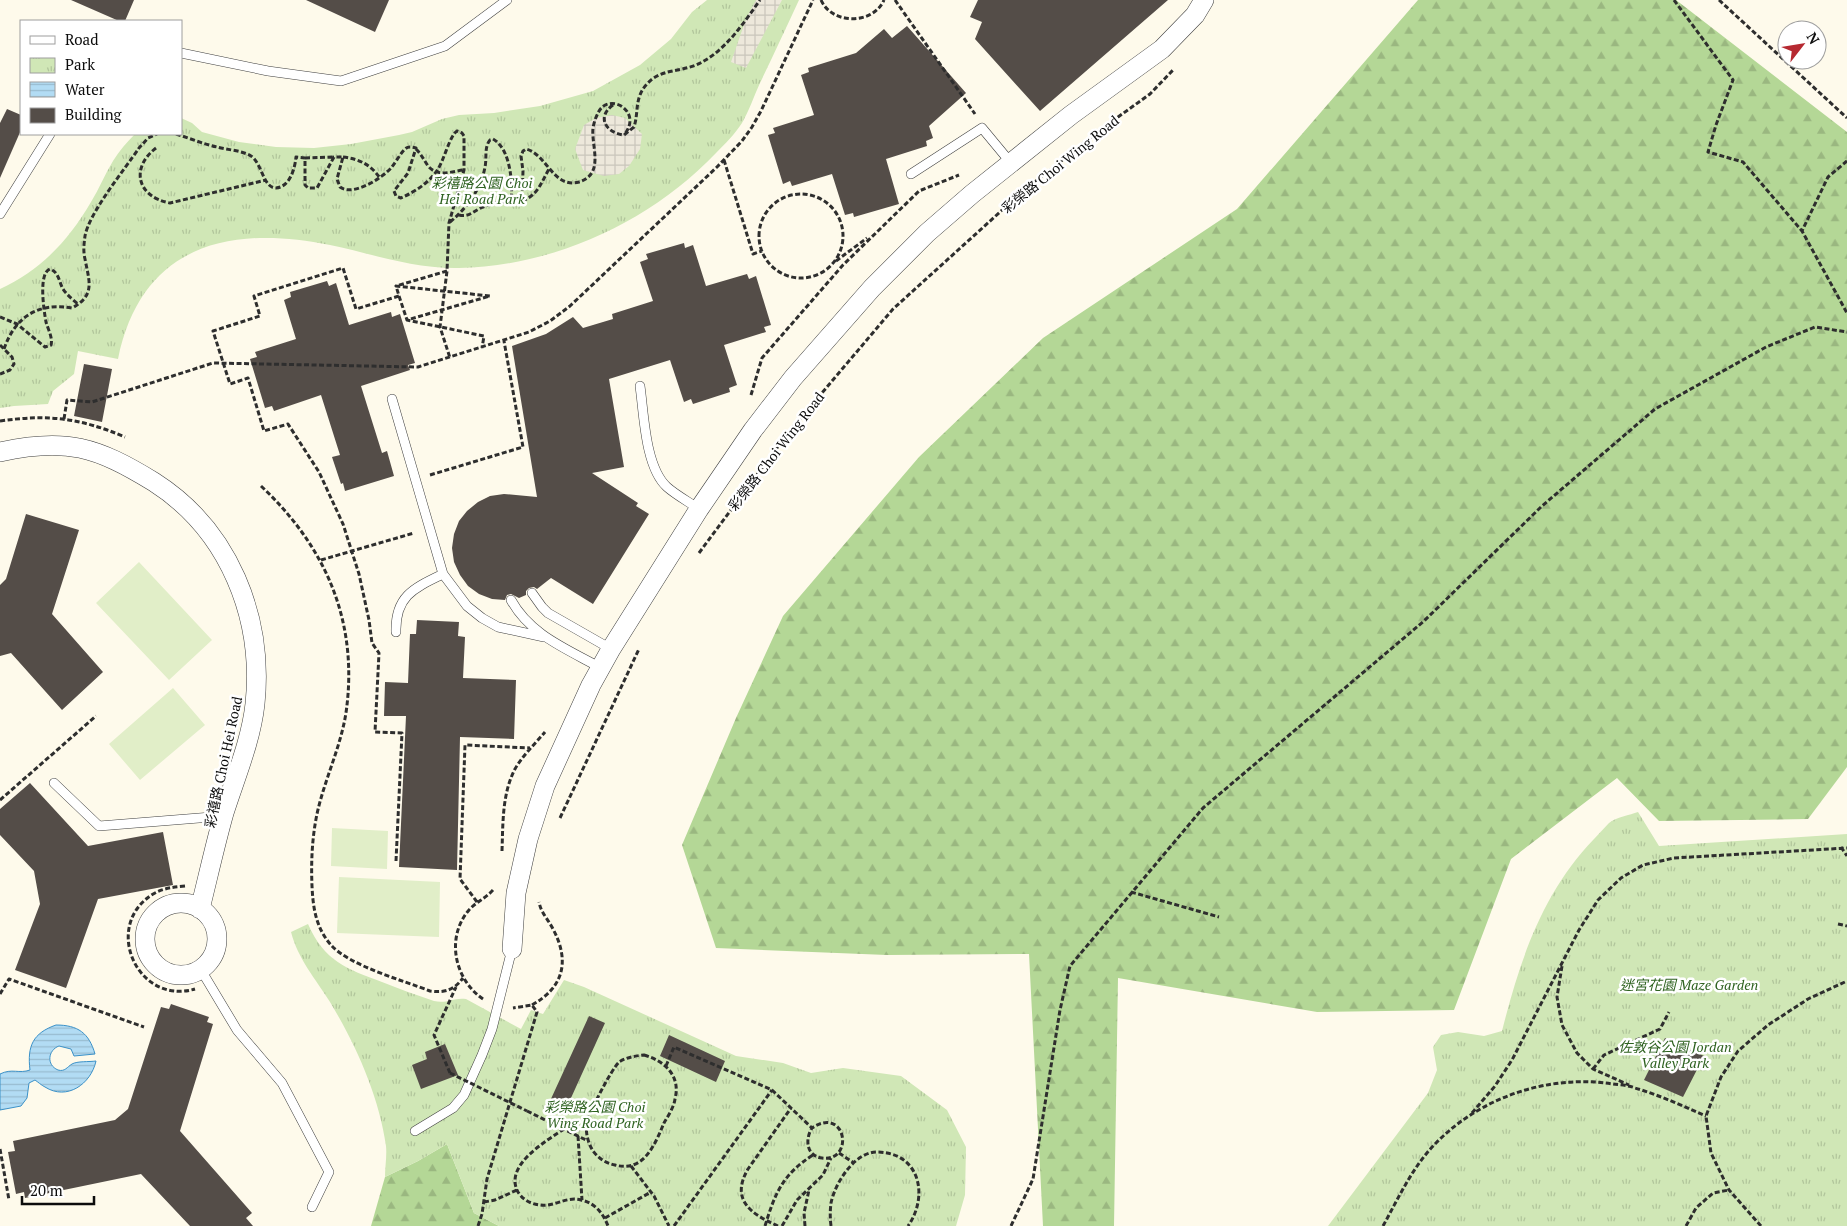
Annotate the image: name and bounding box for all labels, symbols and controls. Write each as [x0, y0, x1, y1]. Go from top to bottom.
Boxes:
legend [20, 20, 182, 135]
north arrow [1777, 20, 1827, 70]
text: Road [65, 29, 98, 49]
text: N [1803, 29, 1825, 48]
text: Park [65, 54, 95, 74]
text: Water [65, 79, 105, 99]
text: Building [65, 104, 123, 124]
street label: 彩榮路 Choi Wing Road [997, 111, 1123, 217]
park label: 彩禧路公園 Choi Hei Road Park [432, 173, 533, 208]
street label: 彩榮路 Choi Wing Road [724, 388, 828, 514]
street label: 彩禧路 Choi Hei Road [200, 694, 246, 830]
park label: 迷宮花園 Maze Garden [1620, 975, 1758, 994]
park label: 佐敦谷公園 Jordan Valley Park [1618, 1037, 1732, 1072]
park label: 彩榮路公園 Choi Wing Road Park [545, 1097, 646, 1132]
scale bar [22, 1174, 95, 1206]
text: 20 m [30, 1180, 63, 1200]

